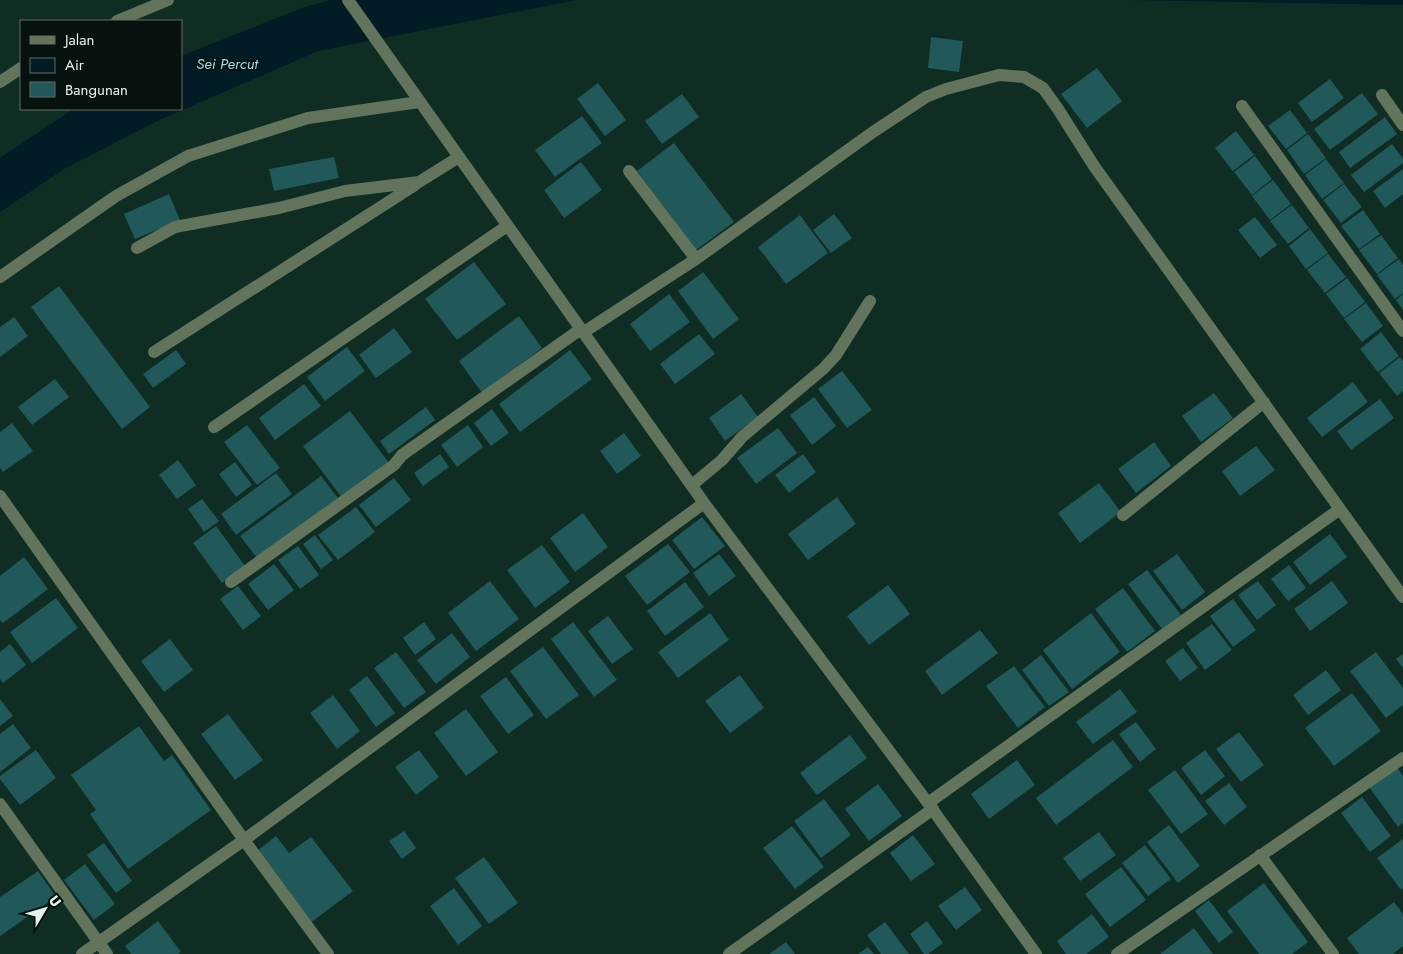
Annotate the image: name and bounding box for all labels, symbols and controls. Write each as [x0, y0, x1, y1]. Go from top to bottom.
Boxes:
legend [20, 20, 182, 110]
text: Jalan [63, 29, 94, 51]
water label: Sei Percut [196, 53, 259, 75]
text: Air [65, 54, 85, 76]
text: Bangunan [65, 79, 128, 101]
north arrow [20, 884, 70, 934]
text: U [44, 891, 66, 911]

